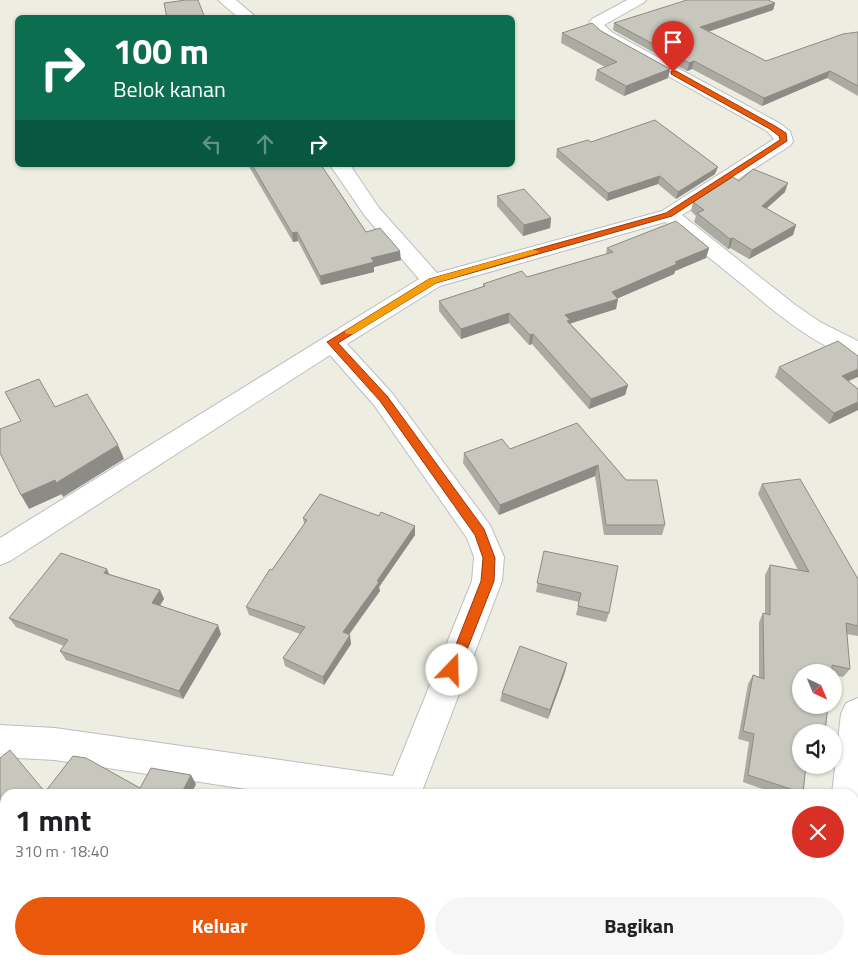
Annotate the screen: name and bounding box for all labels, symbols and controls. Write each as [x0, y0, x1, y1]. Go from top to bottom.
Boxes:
pin [652, 21, 694, 72]
text: 100 m [113, 24, 209, 78]
icon: arrive [659, 28, 687, 56]
icon: right [30, 35, 95, 100]
text: Belok kanan [113, 72, 226, 106]
icon: left [198, 130, 226, 158]
icon: ahead [251, 130, 279, 158]
icon: right [304, 130, 332, 158]
position arrow [425, 643, 477, 695]
north arrow [792, 664, 842, 714]
map controls [792, 664, 842, 774]
button: sound [792, 724, 842, 774]
text: 1 mnt [15, 797, 91, 843]
button: close [792, 806, 844, 858]
text: 310 m · 18:40 [15, 839, 109, 863]
button: Keluar [15, 897, 425, 955]
button: Bagikan [435, 897, 844, 955]

